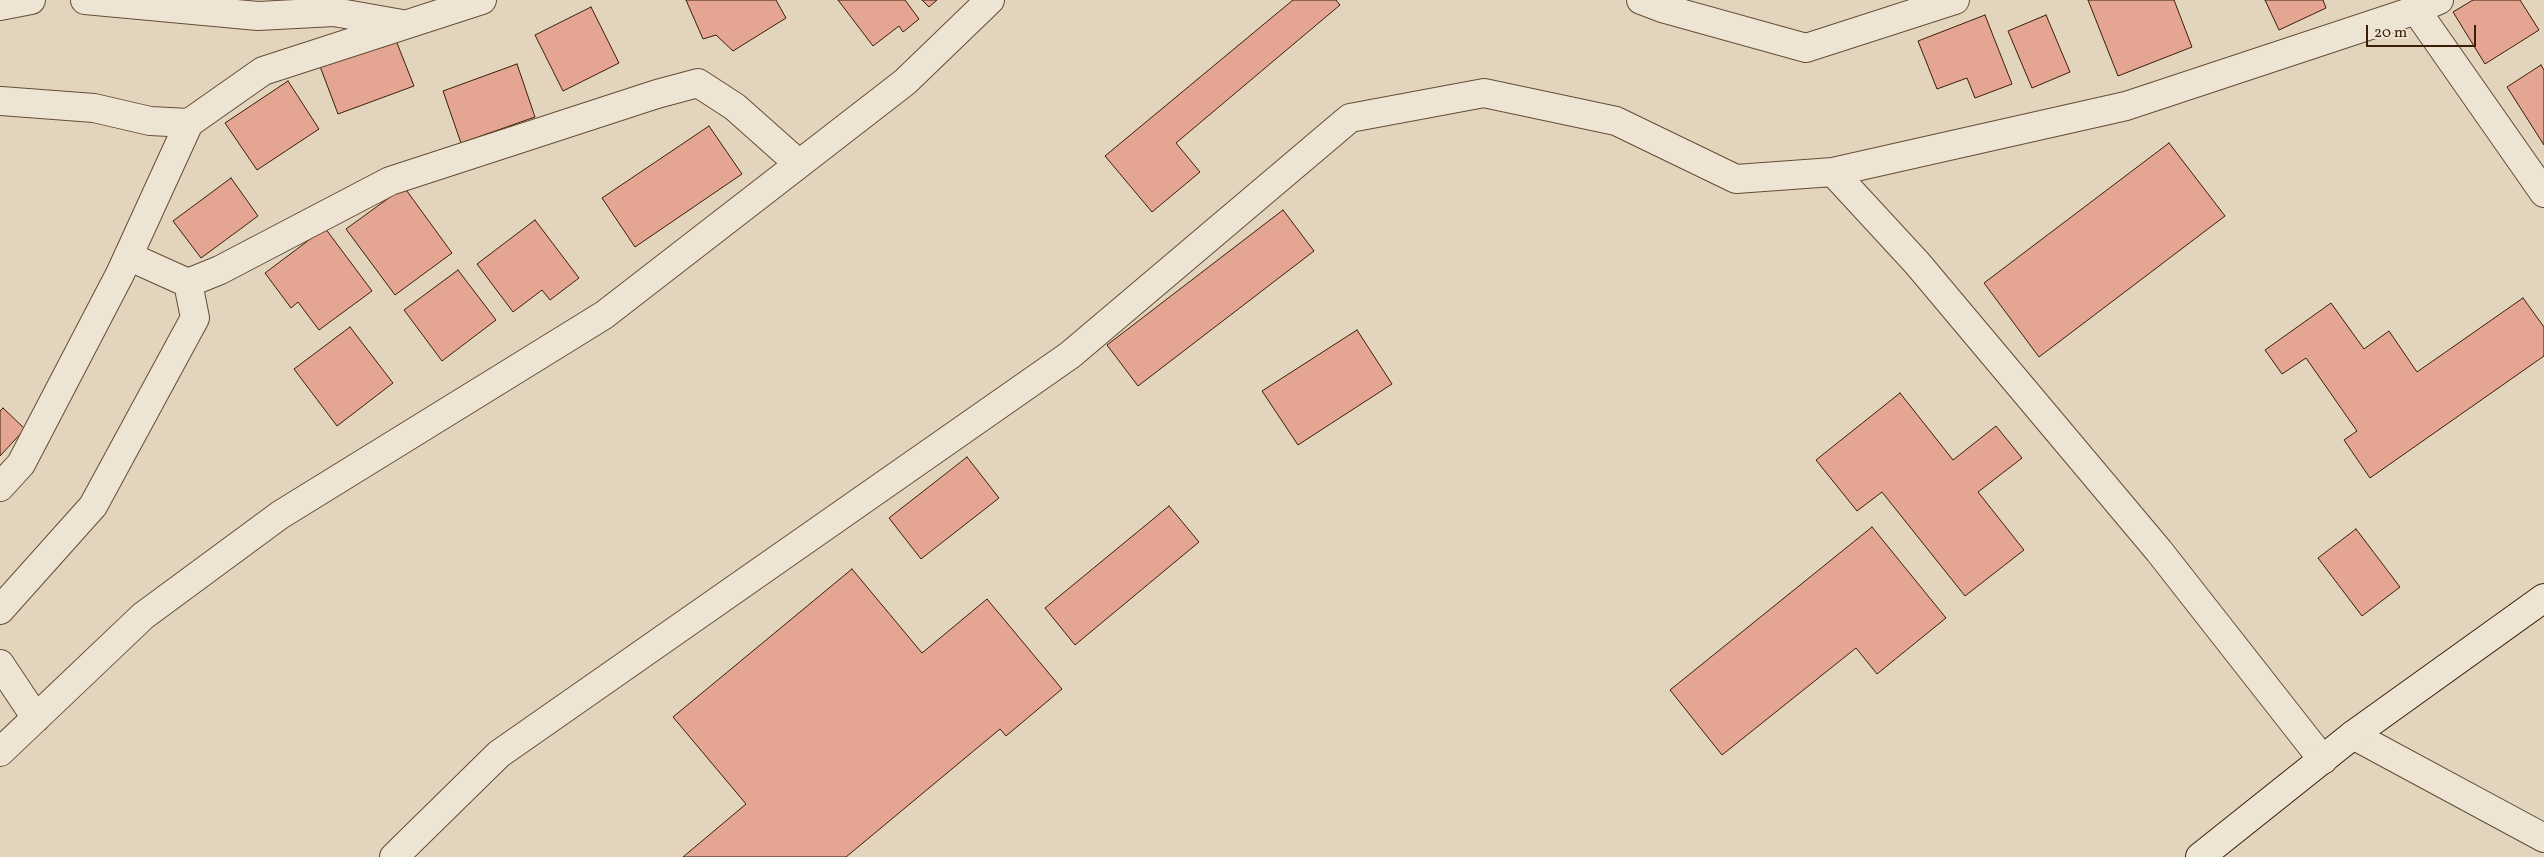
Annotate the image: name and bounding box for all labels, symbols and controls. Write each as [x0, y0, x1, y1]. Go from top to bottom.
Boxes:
scale bar [2369, 15, 2479, 47]
text: 20 m [2374, 23, 2407, 44]

